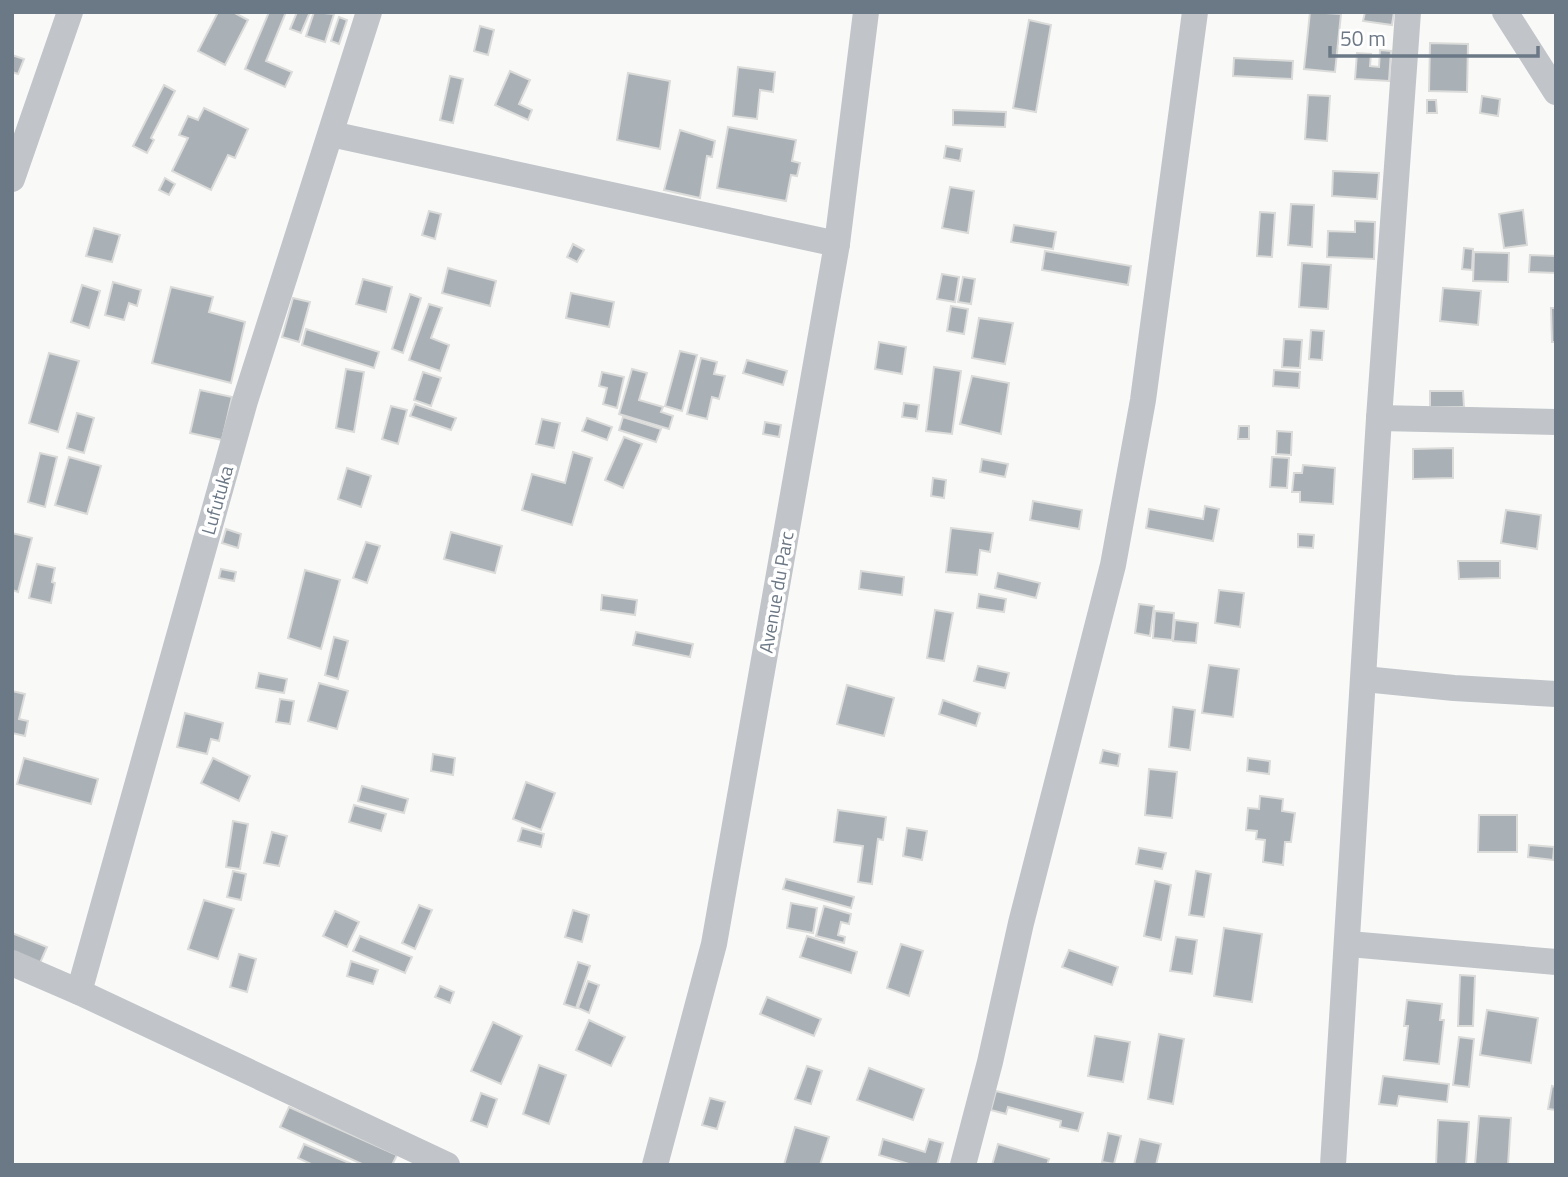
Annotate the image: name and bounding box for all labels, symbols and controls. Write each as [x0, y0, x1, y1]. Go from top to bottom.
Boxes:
scale bar [1330, 14, 1538, 58]
text: 50 m [1340, 22, 1386, 54]
street label: Lufutuka [193, 461, 240, 538]
street label: Avenue du Parc [751, 529, 800, 655]

